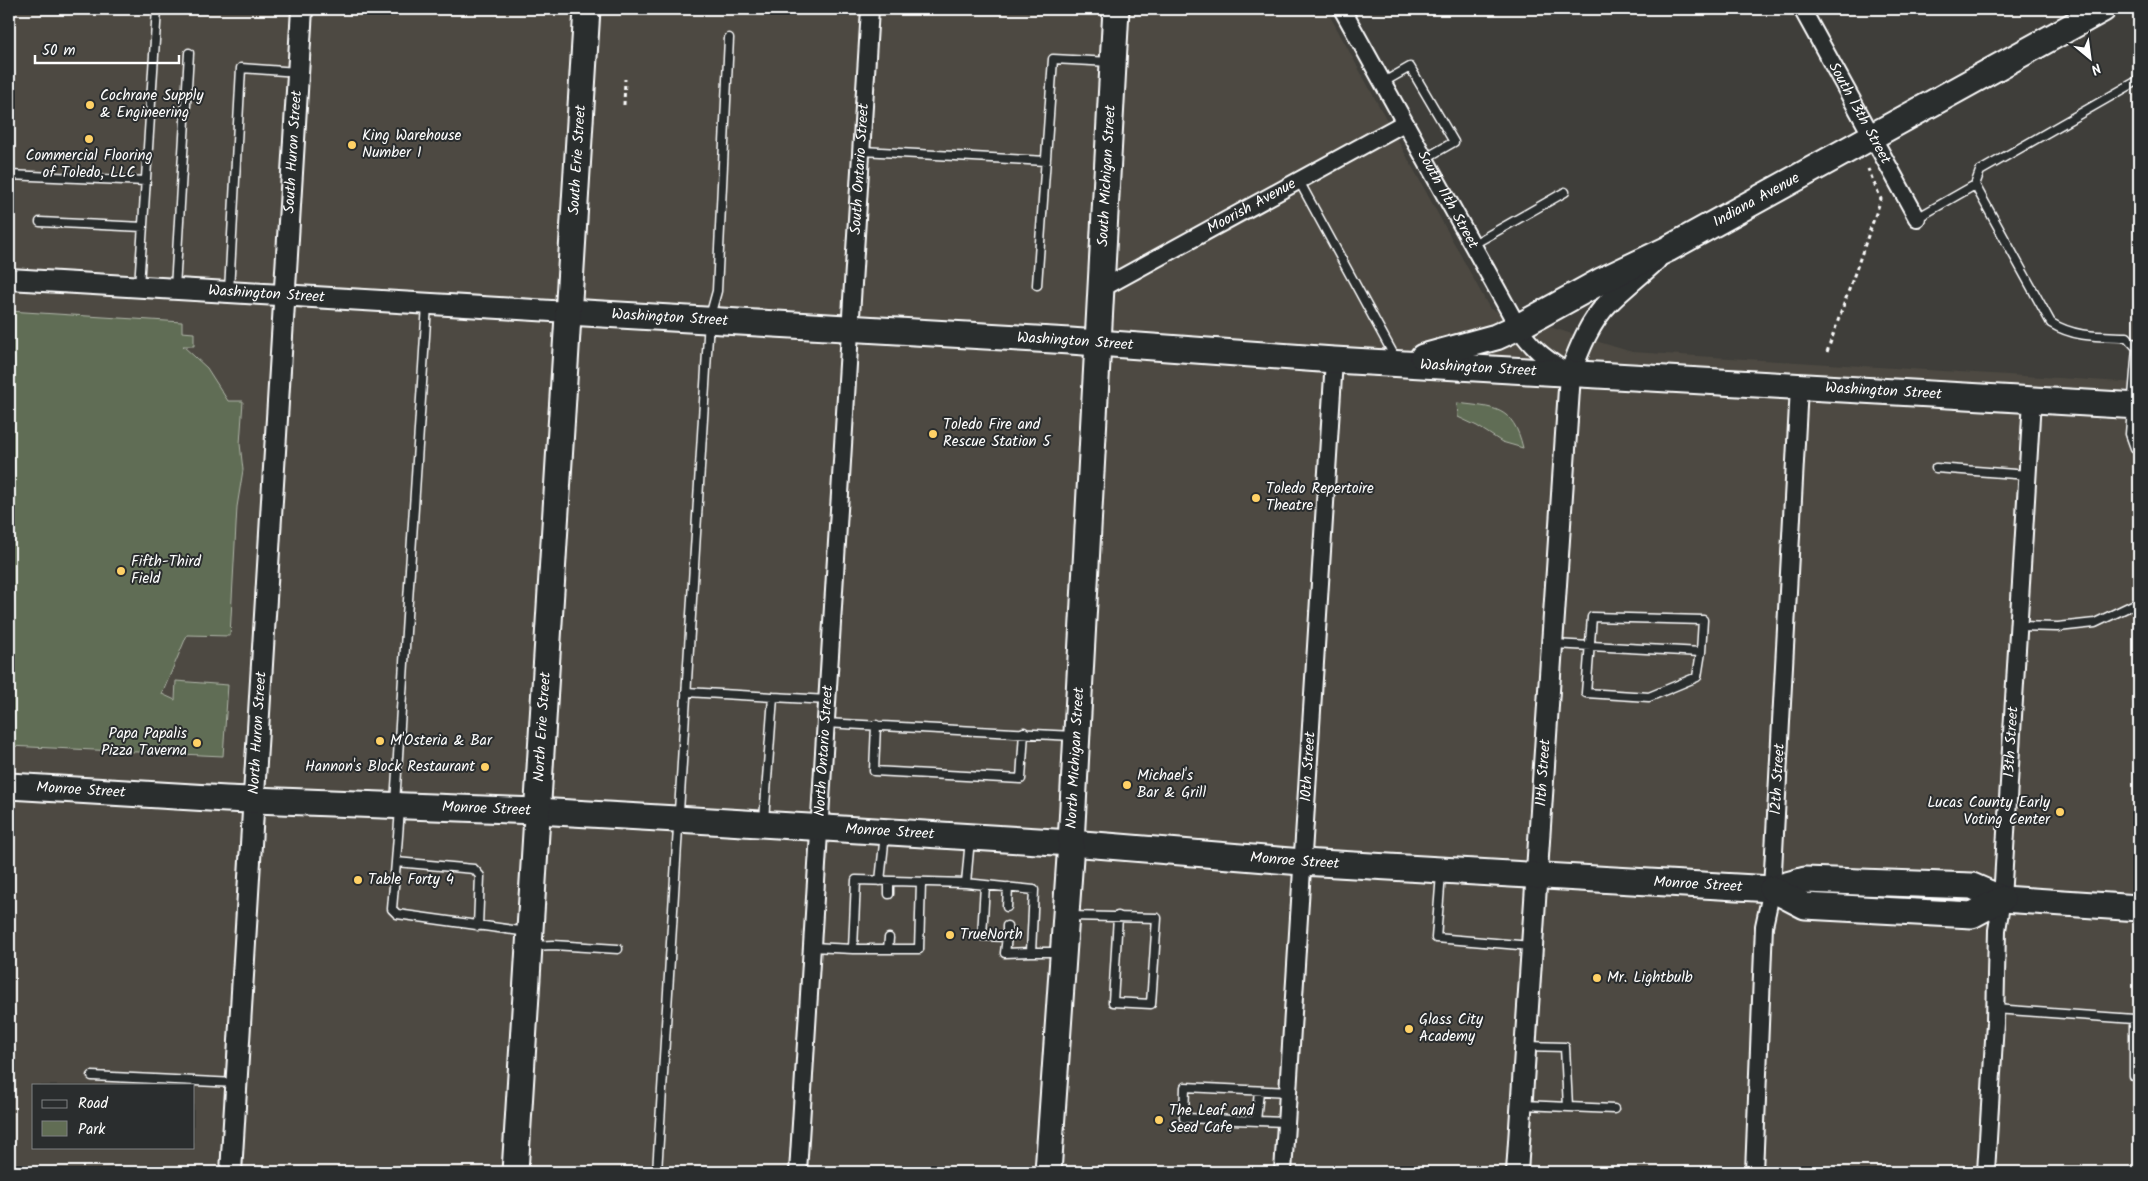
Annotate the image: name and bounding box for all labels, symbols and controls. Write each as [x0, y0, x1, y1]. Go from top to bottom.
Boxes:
scale bar [35, 32, 179, 64]
north arrow [2066, 32, 2116, 82]
text: 50 m [42, 39, 76, 63]
text: N [2086, 57, 2105, 80]
street label: South 13th Street [1822, 58, 1897, 169]
place label: Cochrane Supply & Engineering [100, 84, 204, 125]
street label: South Huron Street [278, 90, 309, 214]
marker: Cochrane Supply & Engineering [84, 99, 96, 111]
street label: South Ontario Street [844, 102, 876, 235]
street label: South Erie Street [562, 104, 593, 216]
street label: South Michigan Street [1091, 104, 1123, 247]
place label: King Warehouse Number 1 [362, 124, 461, 165]
marker: Commercial Flooring of Toledo, LLC [83, 133, 95, 145]
marker: King Warehouse Number 1 [346, 139, 358, 151]
place label: Commercial Flooring of Toledo, LLC [25, 144, 153, 185]
street label: South 11th Street [1411, 146, 1485, 254]
street label: Indiana Avenue [1709, 166, 1804, 234]
street label: Moorish Avenue [1203, 172, 1301, 241]
street label: Washington Street [208, 279, 326, 310]
street label: Washington Street [611, 303, 729, 333]
street label: Washington Street [1016, 326, 1134, 358]
street label: Washington Street [1419, 353, 1537, 384]
street label: Washington Street [1825, 376, 1943, 407]
place label: Toledo Fire and Rescue Station 5 [943, 413, 1052, 454]
marker: Toledo Fire and Rescue Station 5 [927, 428, 939, 440]
place label: Toledo Repertoire Theatre [1266, 477, 1374, 518]
marker: Toledo Repertoire Theatre [1250, 492, 1262, 504]
place label: Fifth-Third Field [131, 550, 201, 591]
marker: Fifth-Third Field [115, 565, 127, 577]
street label: North Huron Street [242, 671, 274, 795]
street label: North Erie Street [527, 671, 558, 782]
street label: North Ontario Street [808, 684, 840, 817]
street label: North Michigan Street [1060, 686, 1091, 829]
street label: 13th Street [1997, 706, 2026, 778]
place label: Papa Papalis Pizza Taverna [101, 722, 188, 763]
place label: M'Osteria & Bar [390, 729, 493, 753]
street label: 10th Street [1294, 731, 1323, 803]
marker: M'Osteria & Bar [374, 735, 386, 747]
marker: Papa Papalis Pizza Taverna [191, 737, 203, 749]
street label: 11th Street [1529, 738, 1558, 807]
street label: 12th Street [1764, 743, 1792, 816]
place label: Hannon's Block Restaurant [305, 755, 475, 779]
marker: Hannon's Block Restaurant [479, 761, 491, 773]
place label: Michael's Bar & Grill [1137, 764, 1207, 805]
street label: Monroe Street [36, 776, 126, 805]
marker: Michael's Bar & Grill [1121, 779, 1133, 791]
place label: Lucas County Early Voting Center [1927, 791, 2051, 832]
street label: Monroe Street [441, 795, 532, 823]
marker: Lucas County Early Voting Center [2054, 806, 2066, 818]
street label: Monroe Street [844, 817, 935, 847]
street label: Monroe Street [1249, 846, 1340, 876]
place label: Table Forty 4 [368, 868, 454, 892]
street label: Monroe Street [1653, 870, 1743, 899]
marker: Table Forty 4 [352, 874, 364, 886]
place label: TrueNorth [960, 923, 1023, 947]
marker: TrueNorth [944, 929, 956, 941]
place label: Mr. Lightbulb [1607, 966, 1693, 990]
marker: Mr. Lightbulb [1591, 972, 1603, 984]
place label: Glass City Academy [1419, 1008, 1484, 1049]
marker: Glass City Academy [1403, 1023, 1415, 1035]
legend [32, 1084, 195, 1148]
text: Road [78, 1092, 109, 1116]
place label: The Leaf and Seed Cafe [1169, 1099, 1254, 1140]
marker: The Leaf and Seed Cafe [1153, 1114, 1165, 1126]
text: Park [78, 1118, 106, 1142]

